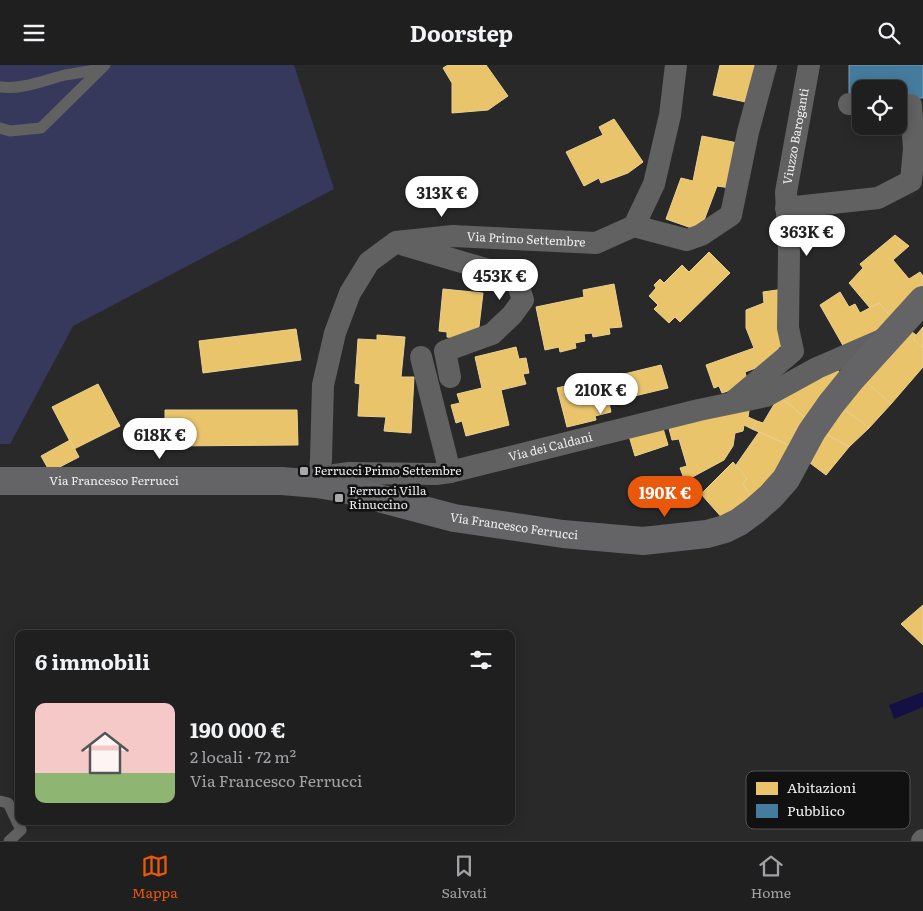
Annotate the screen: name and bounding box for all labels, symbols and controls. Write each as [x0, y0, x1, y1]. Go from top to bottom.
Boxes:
text: Doorstep [410, 16, 513, 49]
icon: menu [20, 19, 48, 47]
icon: search [875, 19, 903, 47]
map controls [852, 80, 907, 135]
button: locate [852, 80, 907, 135]
street label: Viuzzo Baroganti [778, 87, 813, 186]
pin: 313K € [401, 175, 483, 218]
text: 313K € [416, 180, 468, 204]
pin: 363K € [766, 215, 848, 257]
text: 363K € [780, 219, 834, 243]
street label: Via Primo Settembre [466, 227, 586, 250]
pin: 453K € [459, 259, 541, 301]
text: 453K € [473, 263, 527, 287]
pin: 210K € [560, 373, 642, 415]
text: 210K € [575, 377, 627, 401]
pin: 618K € [119, 417, 201, 460]
text: 618K € [134, 422, 186, 446]
street label: Via dei Caldani [506, 427, 594, 465]
place label: Ferrucci Primo Settembre [314, 461, 461, 479]
marker: Ferrucci Primo Settembre [298, 465, 310, 477]
street label: Via Francesco Ferrucci [49, 471, 179, 489]
pin: 190K € [624, 475, 706, 518]
text: 190K € [639, 480, 691, 504]
place label: Ferrucci Villa Rinuccino [349, 481, 427, 513]
marker: Ferrucci Villa Rinuccino [333, 492, 345, 504]
street label: Via Francesco Ferrucci [449, 508, 579, 543]
text: 6 immobili [35, 645, 150, 676]
icon: filters [467, 646, 495, 674]
text: 190 000 € [190, 713, 286, 744]
icon: home [75, 723, 135, 783]
text: 2 locali · 72 m² [190, 744, 296, 768]
text: Via Francesco Ferrucci [190, 768, 362, 792]
legend [746, 771, 910, 829]
text: Abitazioni [787, 777, 857, 797]
text: Pubblico [787, 800, 845, 820]
tab: Mappa [132, 852, 178, 902]
tab: Salvati [441, 852, 487, 902]
tab: Home [751, 852, 791, 902]

